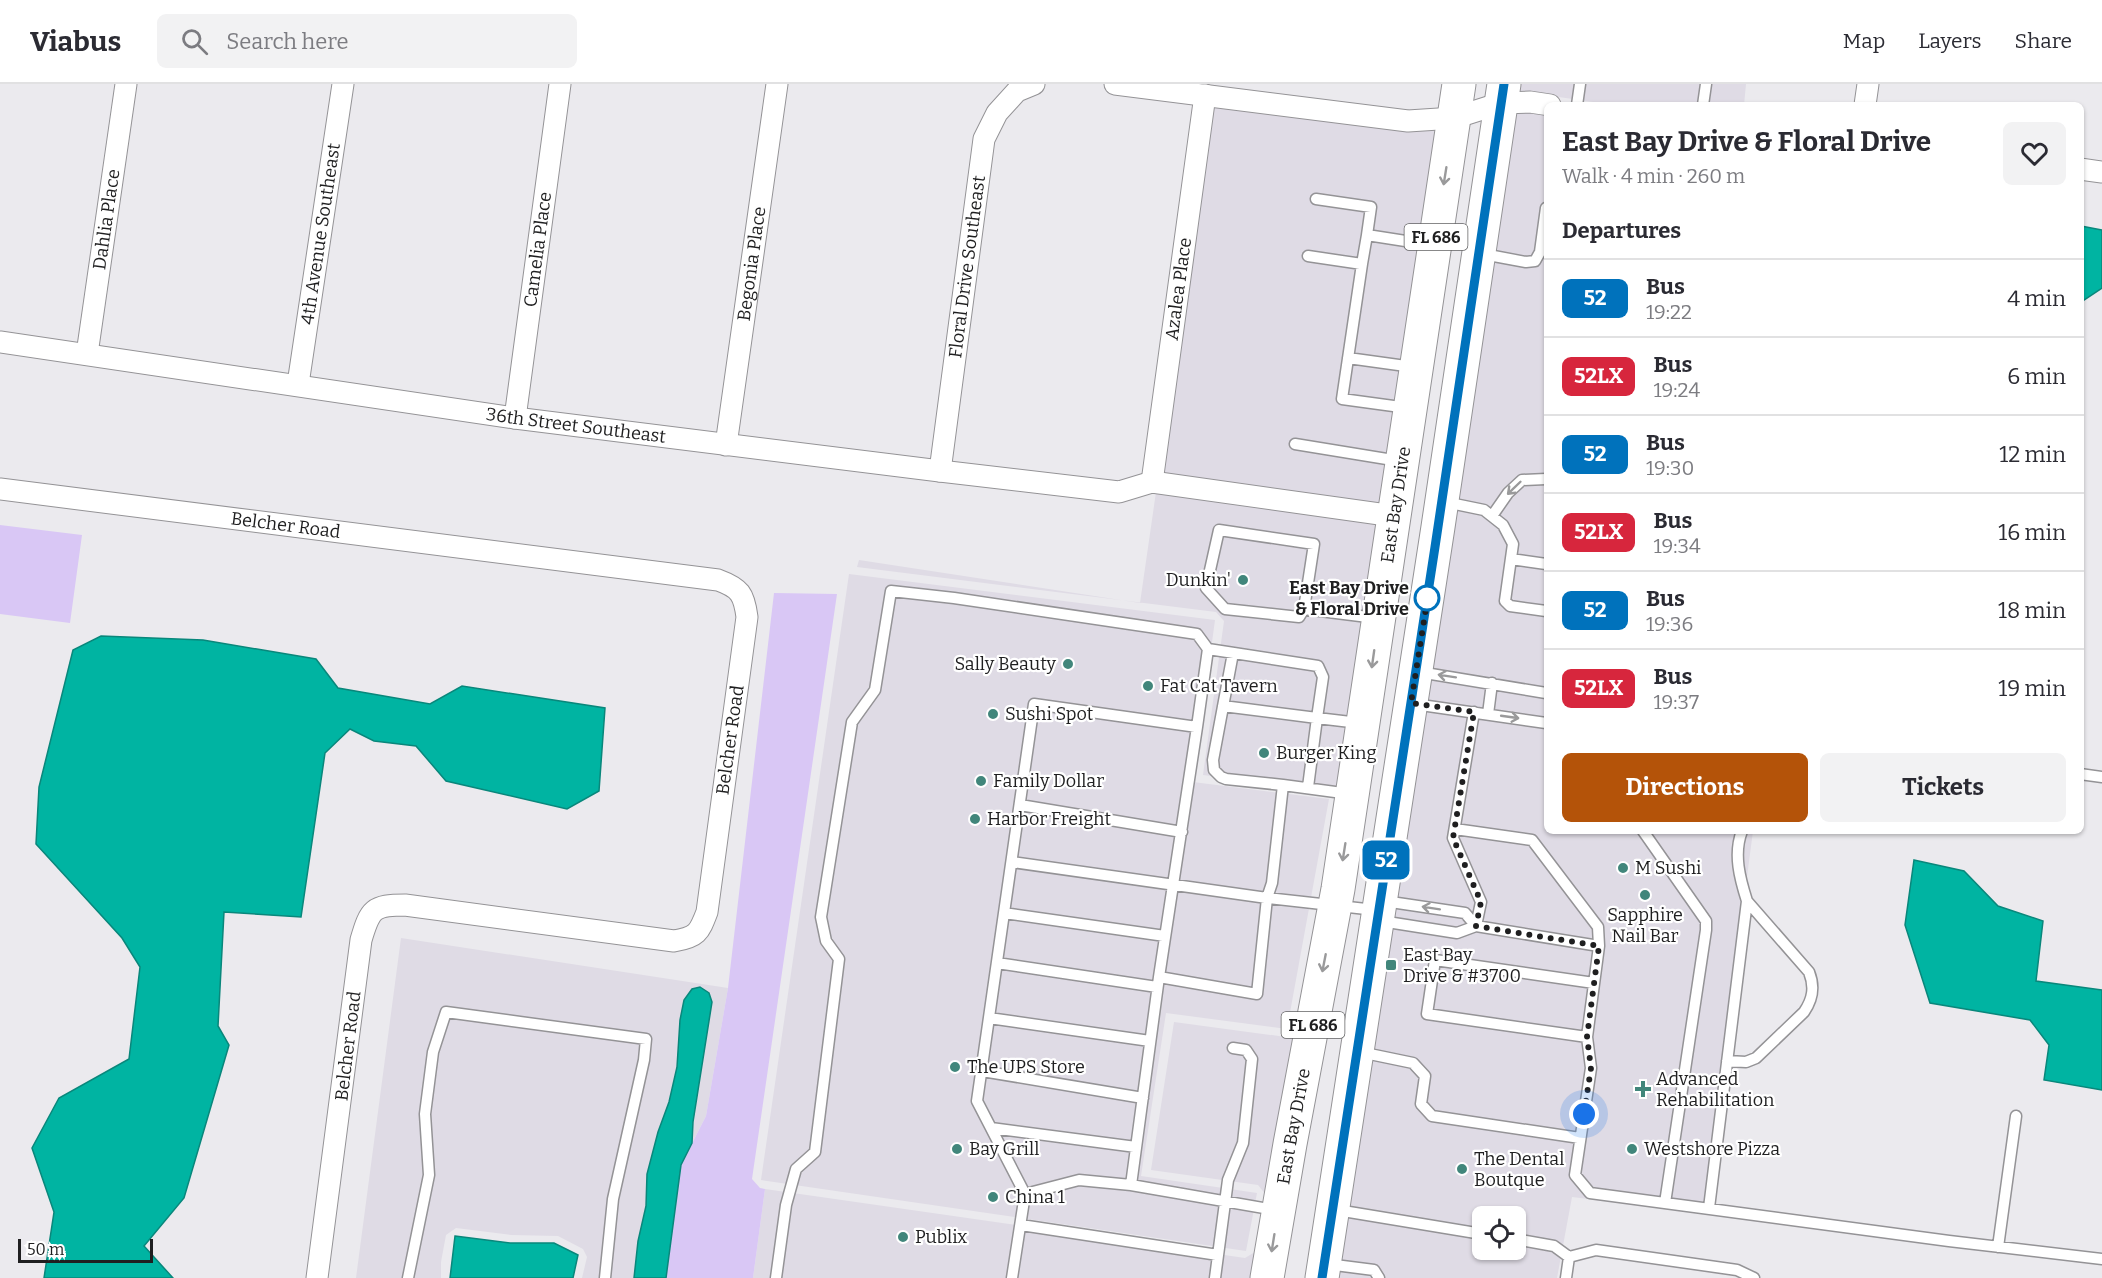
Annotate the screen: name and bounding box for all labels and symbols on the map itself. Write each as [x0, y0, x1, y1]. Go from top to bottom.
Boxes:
street label: 4th Avenue Southeast [296, 141, 345, 326]
one-way arrow [1440, 166, 1451, 185]
street label: Dahlia Place [88, 168, 125, 271]
street label: Floral Drive Southeast [944, 174, 990, 359]
street label: Camelia Place [519, 191, 556, 308]
street label: Begonia Place [733, 205, 771, 323]
road number: FL 686 [1404, 224, 1468, 250]
street label: Azalea Place [1161, 236, 1196, 342]
street label: 36th Street Southeast [485, 403, 668, 448]
street label: East Bay Drive [1376, 445, 1415, 565]
one-way arrow [1507, 480, 1522, 494]
street label: Belcher Road [230, 507, 342, 543]
place label: Dunkin' [1166, 569, 1231, 591]
marker: Dunkin' [1236, 573, 1250, 587]
place label: East Bay Drive & Floral Drive [1289, 577, 1409, 620]
marker: East Bay Drive & Floral Drive [1414, 585, 1440, 611]
one-way arrow [1367, 649, 1378, 669]
place label: Sally Beauty [954, 653, 1056, 675]
marker: Sally Beauty [1061, 657, 1075, 671]
one-way arrow [1438, 671, 1458, 682]
place label: Fat Cat Tavern [1160, 675, 1278, 697]
marker: Fat Cat Tavern [1141, 679, 1155, 693]
street label: Belcher Road [711, 684, 749, 796]
place label: Sushi Spot [1005, 703, 1094, 725]
marker: Sushi Spot [986, 707, 1000, 721]
one-way arrow [1500, 712, 1520, 723]
place label: Burger King [1276, 742, 1377, 764]
marker: Burger King [1257, 746, 1271, 760]
place label: Family Dollar [993, 770, 1104, 792]
marker: Family Dollar [974, 774, 988, 788]
place label: Harbor Freight [987, 808, 1111, 830]
marker: Harbor Freight [968, 812, 982, 826]
line badge: 52 [1359, 840, 1413, 880]
one-way arrow [1339, 842, 1350, 861]
place label: M Sushi [1635, 857, 1701, 879]
marker: M Sushi [1616, 861, 1630, 875]
marker: Sapphire Nail Bar [1638, 888, 1652, 902]
one-way arrow [1422, 902, 1441, 913]
place label: Sapphire Nail Bar [1607, 904, 1683, 947]
place label: East Bay Drive & #3700 [1403, 944, 1521, 987]
one-way arrow [1318, 953, 1329, 973]
marker: East Bay Drive & #3700 [1384, 958, 1398, 972]
street label: Belcher Road [330, 990, 366, 1102]
road number: FL 686 [1282, 1012, 1344, 1038]
place label: The UPS Store [967, 1056, 1085, 1078]
marker: The UPS Store [948, 1060, 962, 1074]
street label: East Bay Drive [1272, 1066, 1315, 1186]
place label: Advanced Rehabilitation [1656, 1068, 1775, 1111]
marker: Advanced Rehabilitation [1634, 1080, 1652, 1098]
your location [1569, 1099, 1599, 1129]
place label: Bay Grill [969, 1138, 1039, 1160]
place label: Westshore Pizza [1644, 1138, 1780, 1160]
marker: Bay Grill [950, 1142, 964, 1156]
marker: Westshore Pizza [1625, 1142, 1639, 1156]
place label: The Dental Boutque [1474, 1148, 1564, 1191]
marker: The Dental Boutque [1455, 1162, 1469, 1176]
place label: China 1 [1005, 1186, 1065, 1208]
marker: China 1 [986, 1190, 1000, 1204]
place label: Publix [915, 1226, 967, 1248]
marker: Publix [896, 1230, 910, 1244]
one-way arrow [1267, 1232, 1278, 1252]
scale bar [18, 1236, 153, 1264]

